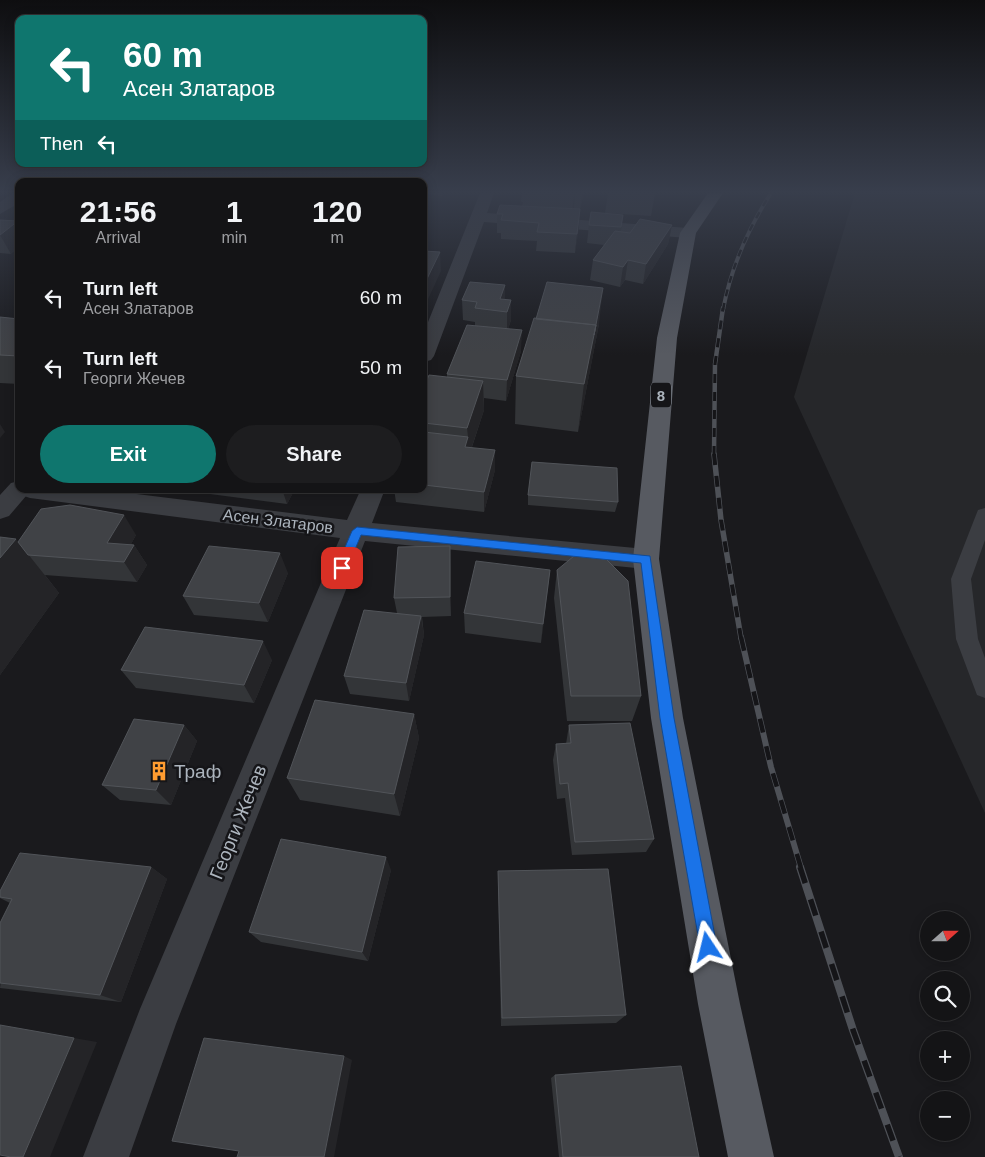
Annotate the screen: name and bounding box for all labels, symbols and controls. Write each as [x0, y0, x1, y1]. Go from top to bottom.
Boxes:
icon: left [40, 35, 105, 100]
text: 60 m [123, 35, 203, 74]
text: Асен Златаров [123, 76, 275, 101]
icon: left [93, 130, 121, 158]
text: Then [40, 133, 83, 154]
text: 21:56 [80, 195, 157, 228]
text: 1 [226, 195, 243, 228]
text: 120 [312, 195, 362, 228]
text: Arrival [96, 229, 141, 246]
text: min [221, 229, 247, 246]
text: m [330, 229, 344, 246]
text: Turn left [83, 278, 158, 299]
icon: left [40, 284, 68, 312]
text: 60 m [360, 287, 402, 308]
text: Асен Златаров [83, 300, 194, 317]
text: Turn left [83, 348, 158, 369]
icon: left [40, 354, 68, 382]
text: 50 m [360, 357, 402, 378]
text: Георги Жечев [83, 370, 185, 387]
road number: 8 [651, 382, 671, 408]
button: Exit [40, 425, 216, 483]
button: Share [226, 425, 402, 483]
street label: Асен Златаров [222, 506, 334, 536]
pin [321, 547, 363, 589]
icon: arrive [328, 554, 356, 582]
building icon: Траф [148, 760, 170, 782]
place label: Траф [174, 761, 221, 782]
street label: Георги Жечев [206, 762, 270, 882]
north arrow [920, 911, 970, 961]
map controls [920, 911, 970, 1141]
position arrow [681, 920, 733, 972]
button: search [920, 971, 970, 1021]
button: + [920, 1031, 970, 1081]
button: − [920, 1091, 970, 1141]

